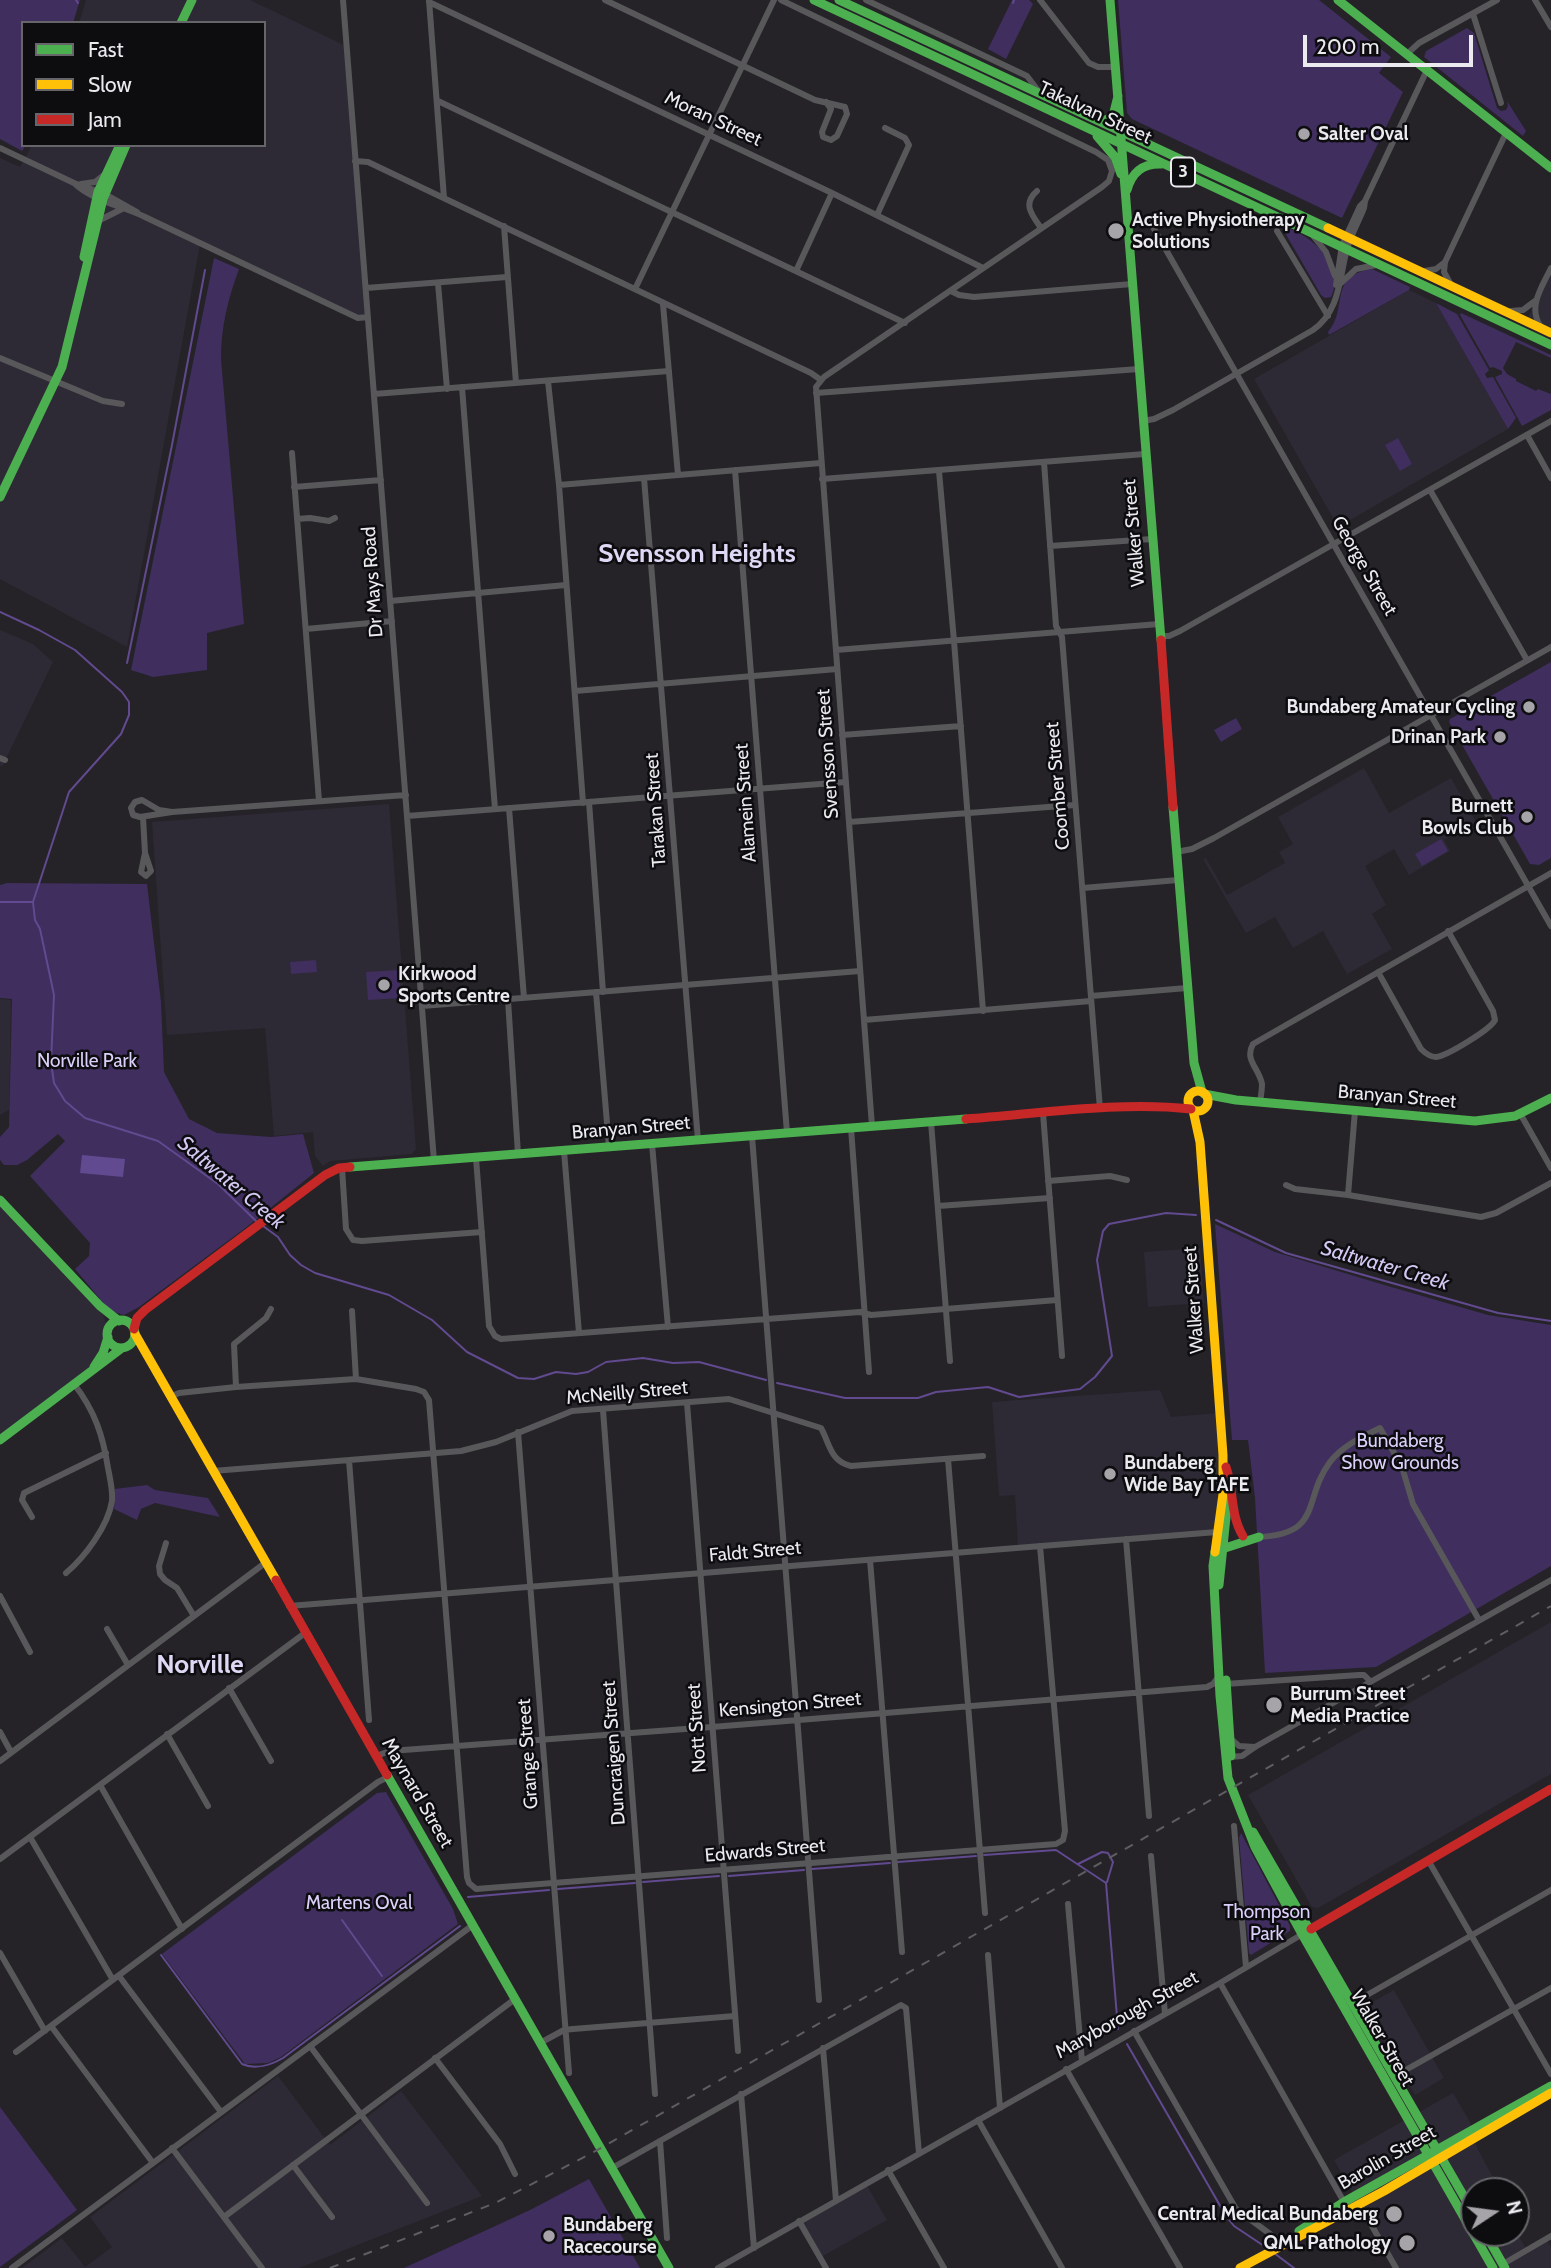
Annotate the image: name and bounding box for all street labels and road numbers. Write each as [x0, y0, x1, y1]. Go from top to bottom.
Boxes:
street label: Takalvan Street [1035, 77, 1155, 149]
street label: Moran Street [661, 87, 765, 151]
road number: 3 [1171, 158, 1195, 187]
street label: Walker Street [1118, 478, 1150, 588]
street label: George Street [1326, 512, 1402, 620]
street label: Dr Mays Road [358, 526, 388, 638]
street label: Svensson Street [812, 688, 844, 820]
street label: Coomber Street [1041, 721, 1075, 851]
street label: Alamein Street [730, 743, 762, 863]
street label: Tarakan Street [641, 752, 671, 868]
street label: Branyan Street [1337, 1080, 1457, 1114]
street label: Branyan Street [571, 1111, 691, 1145]
street label: Walker Street [1179, 1245, 1209, 1355]
street label: McNeilly Street [565, 1376, 689, 1410]
street label: Faldt Street [708, 1537, 802, 1567]
street label: Duncraigen Street [598, 1680, 630, 1826]
street label: Nott Street [683, 1683, 711, 1773]
street label: Kensington Street [718, 1687, 862, 1723]
street label: Grange Street [513, 1698, 543, 1810]
street label: Maynard Street [376, 1734, 458, 1852]
street label: Edwards Street [704, 1834, 826, 1868]
street label: Maryborough Street [1051, 1966, 1203, 2064]
street label: Walker Street [1345, 1986, 1419, 2090]
street label: Barolin Street [1334, 2121, 1440, 2195]

